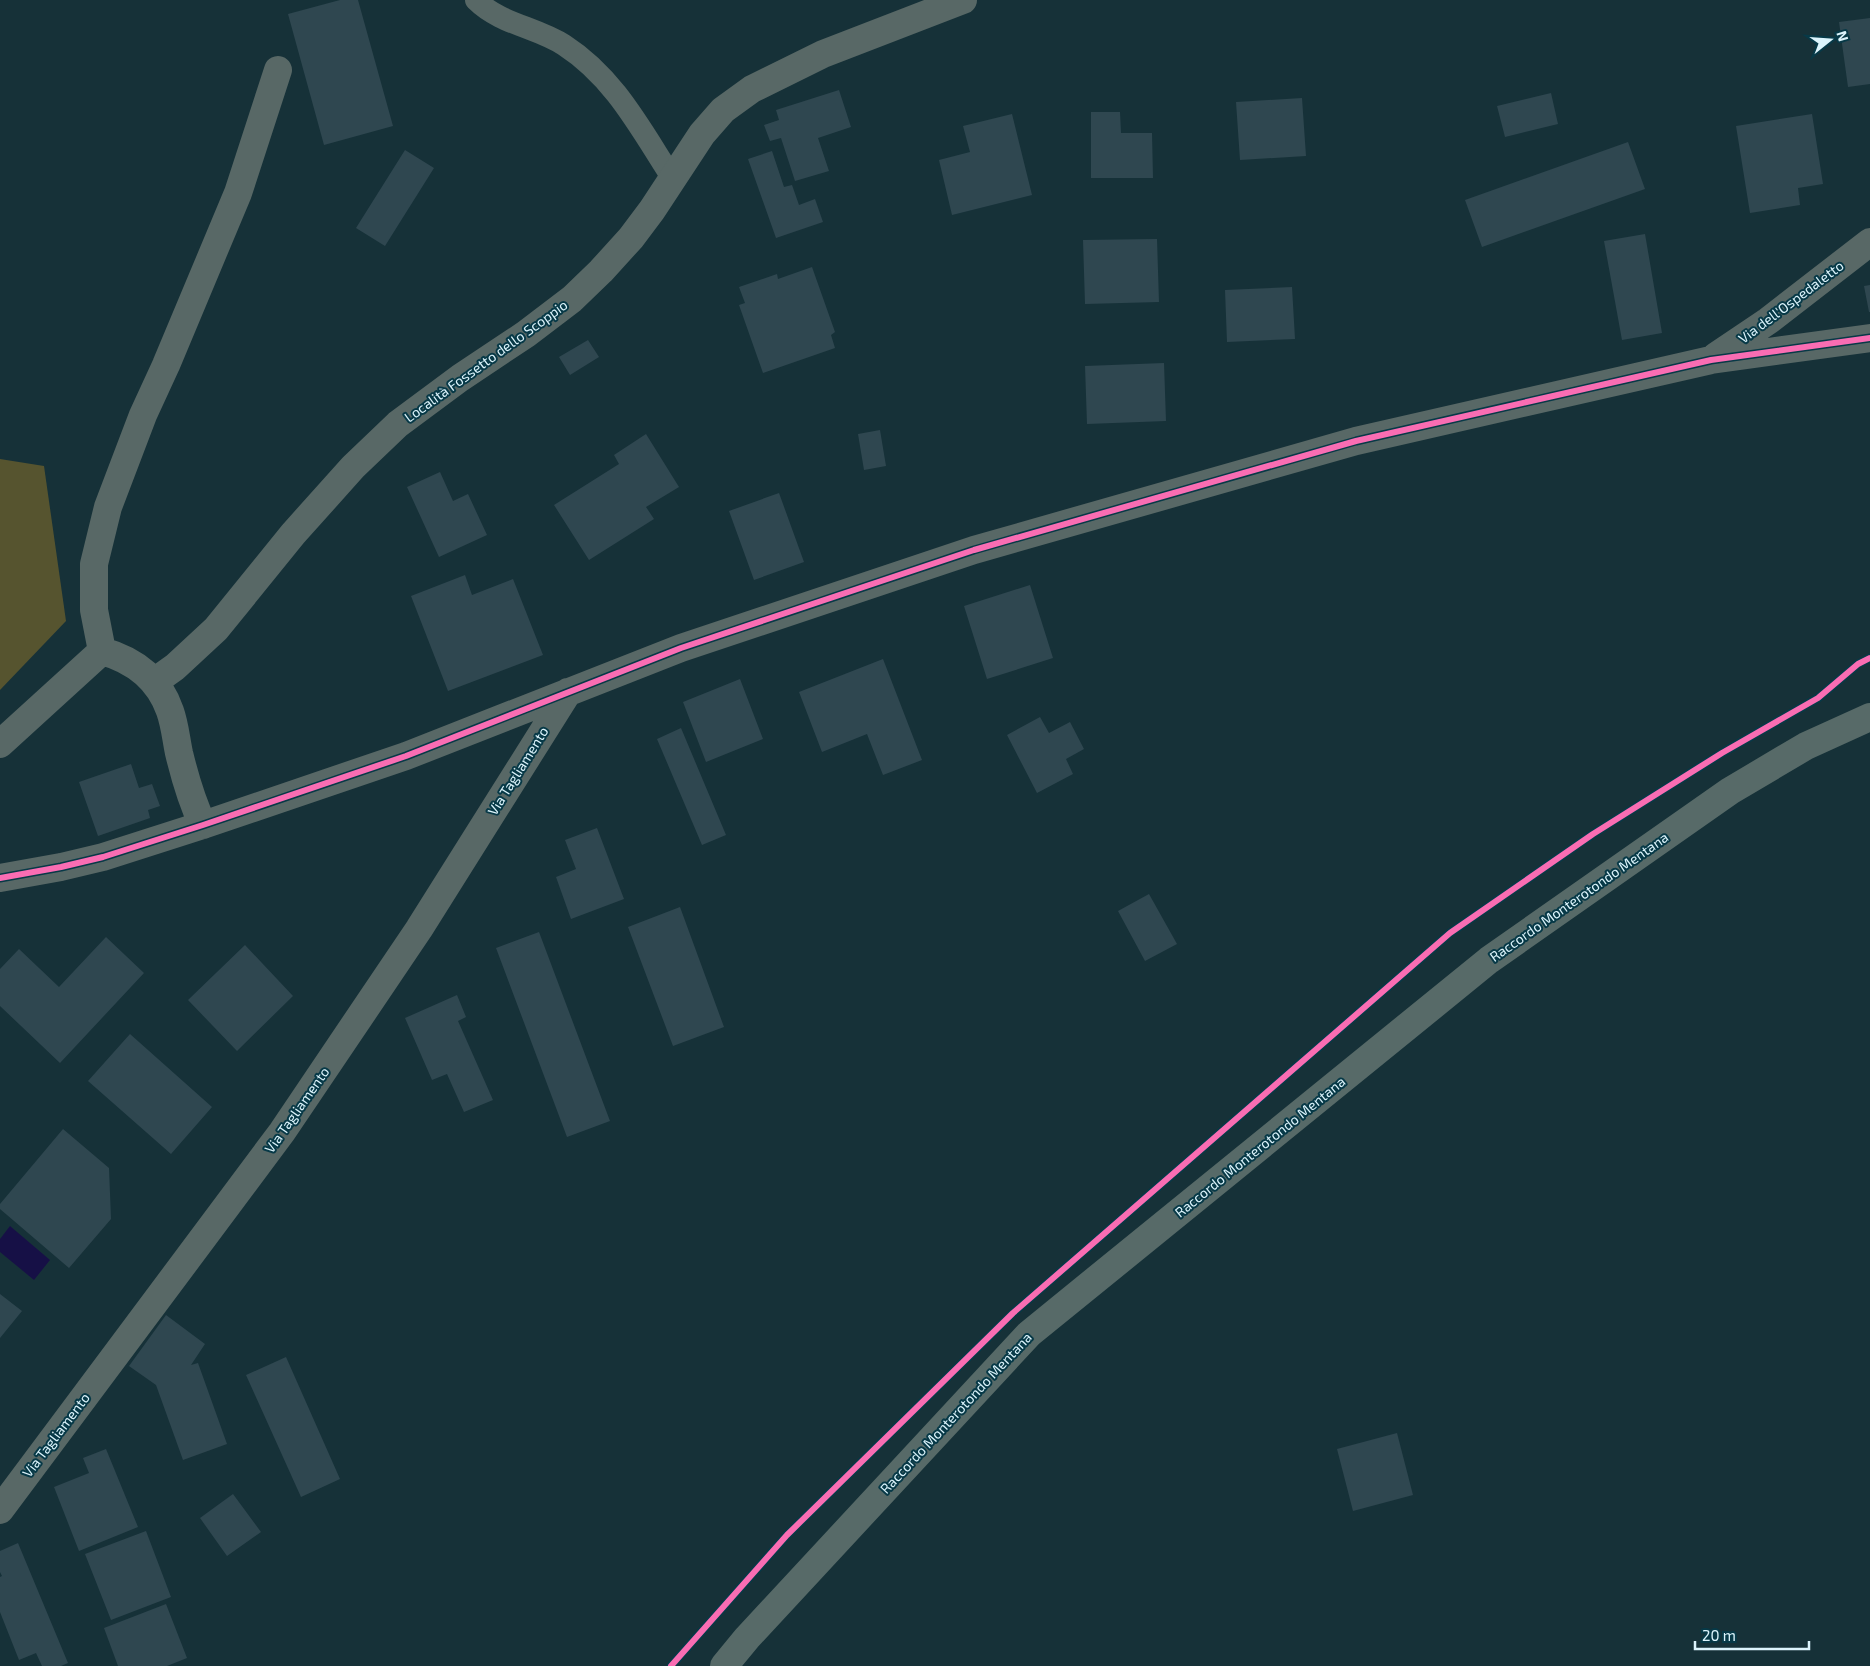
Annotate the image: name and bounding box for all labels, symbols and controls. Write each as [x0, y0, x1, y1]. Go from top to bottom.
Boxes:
north arrow [1805, 15, 1855, 65]
text: N [1833, 29, 1853, 43]
street label: Via dell'Ospedaletto [1735, 256, 1847, 347]
street label: Località Fossetto dello Scoppio [401, 296, 571, 425]
street label: Via Tagliamento [484, 723, 552, 818]
street label: Raccordo Monterotondo Mentana [1486, 828, 1671, 965]
street label: Via Tagliamento [261, 1063, 333, 1156]
street label: Raccordo Monterotondo Mentana [1171, 1073, 1348, 1221]
street label: Raccordo Monterotondo Mentana [876, 1329, 1035, 1497]
street label: Via Tagliamento [18, 1389, 93, 1480]
scale bar [1695, 1618, 1809, 1650]
text: 20 m [1702, 1626, 1736, 1644]

